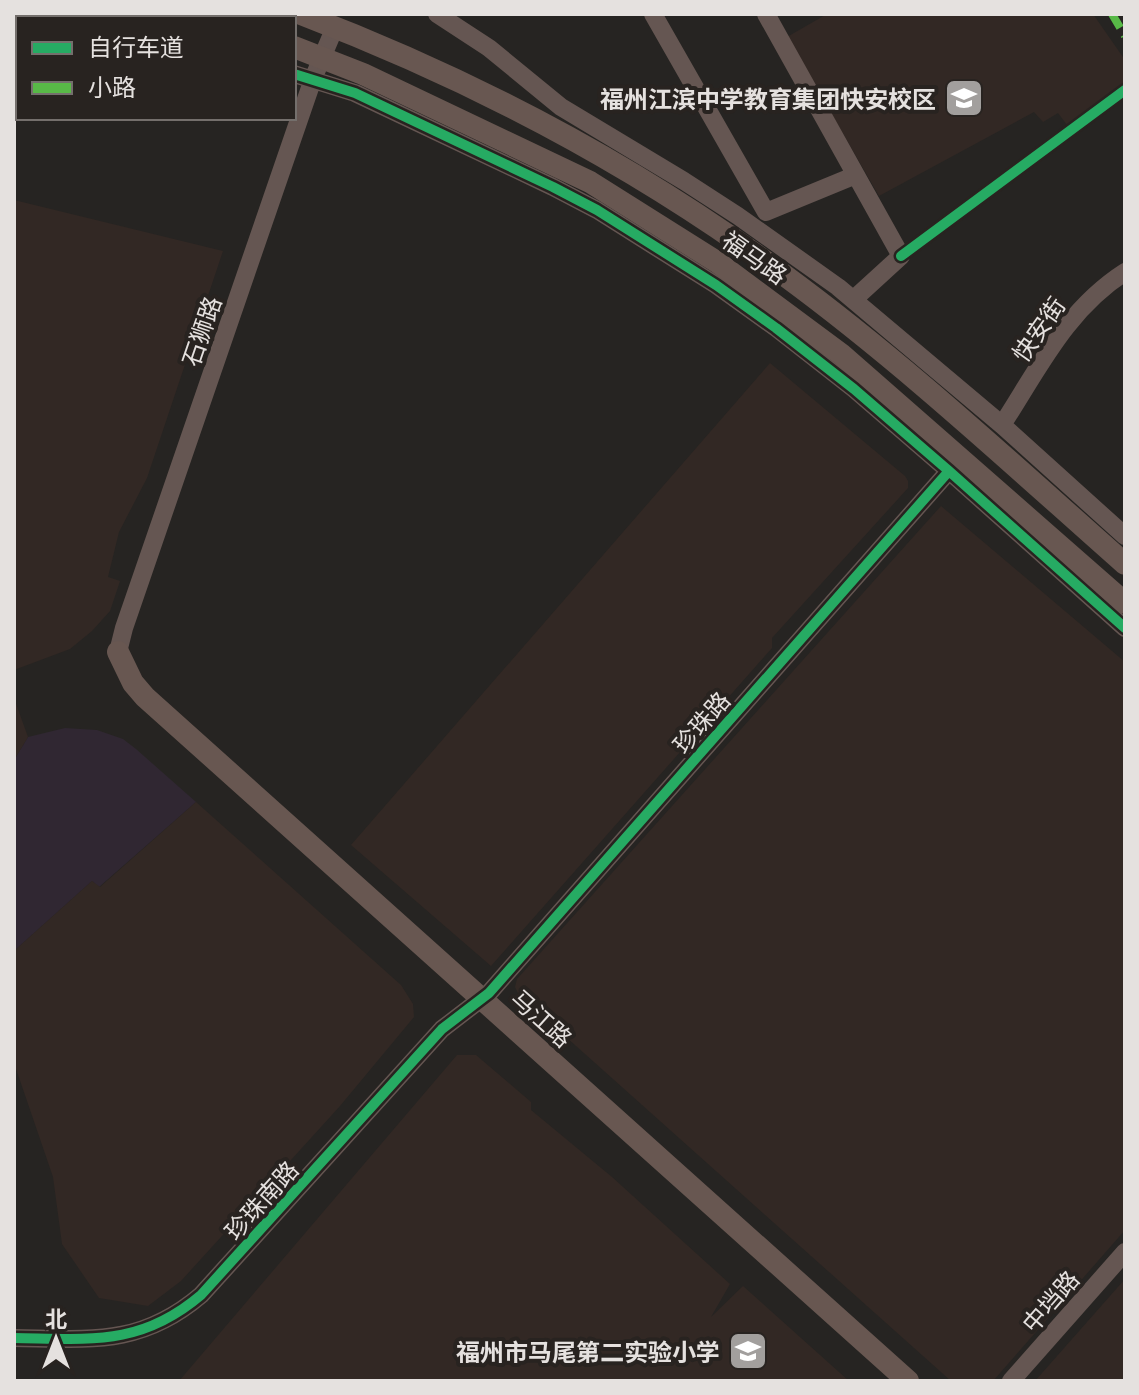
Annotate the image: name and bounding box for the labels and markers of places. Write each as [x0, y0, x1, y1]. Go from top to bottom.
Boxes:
school or university icon: 福州江滨中学教育集团快安校区 [943, 77, 985, 119]
place label: 福州江滨中学教育集团快安校区 [600, 84, 936, 113]
school or university icon: 福州市马尾第二实验小学 [727, 1330, 769, 1372]
place label: 福州市马尾第二实验小学 [456, 1337, 720, 1366]

